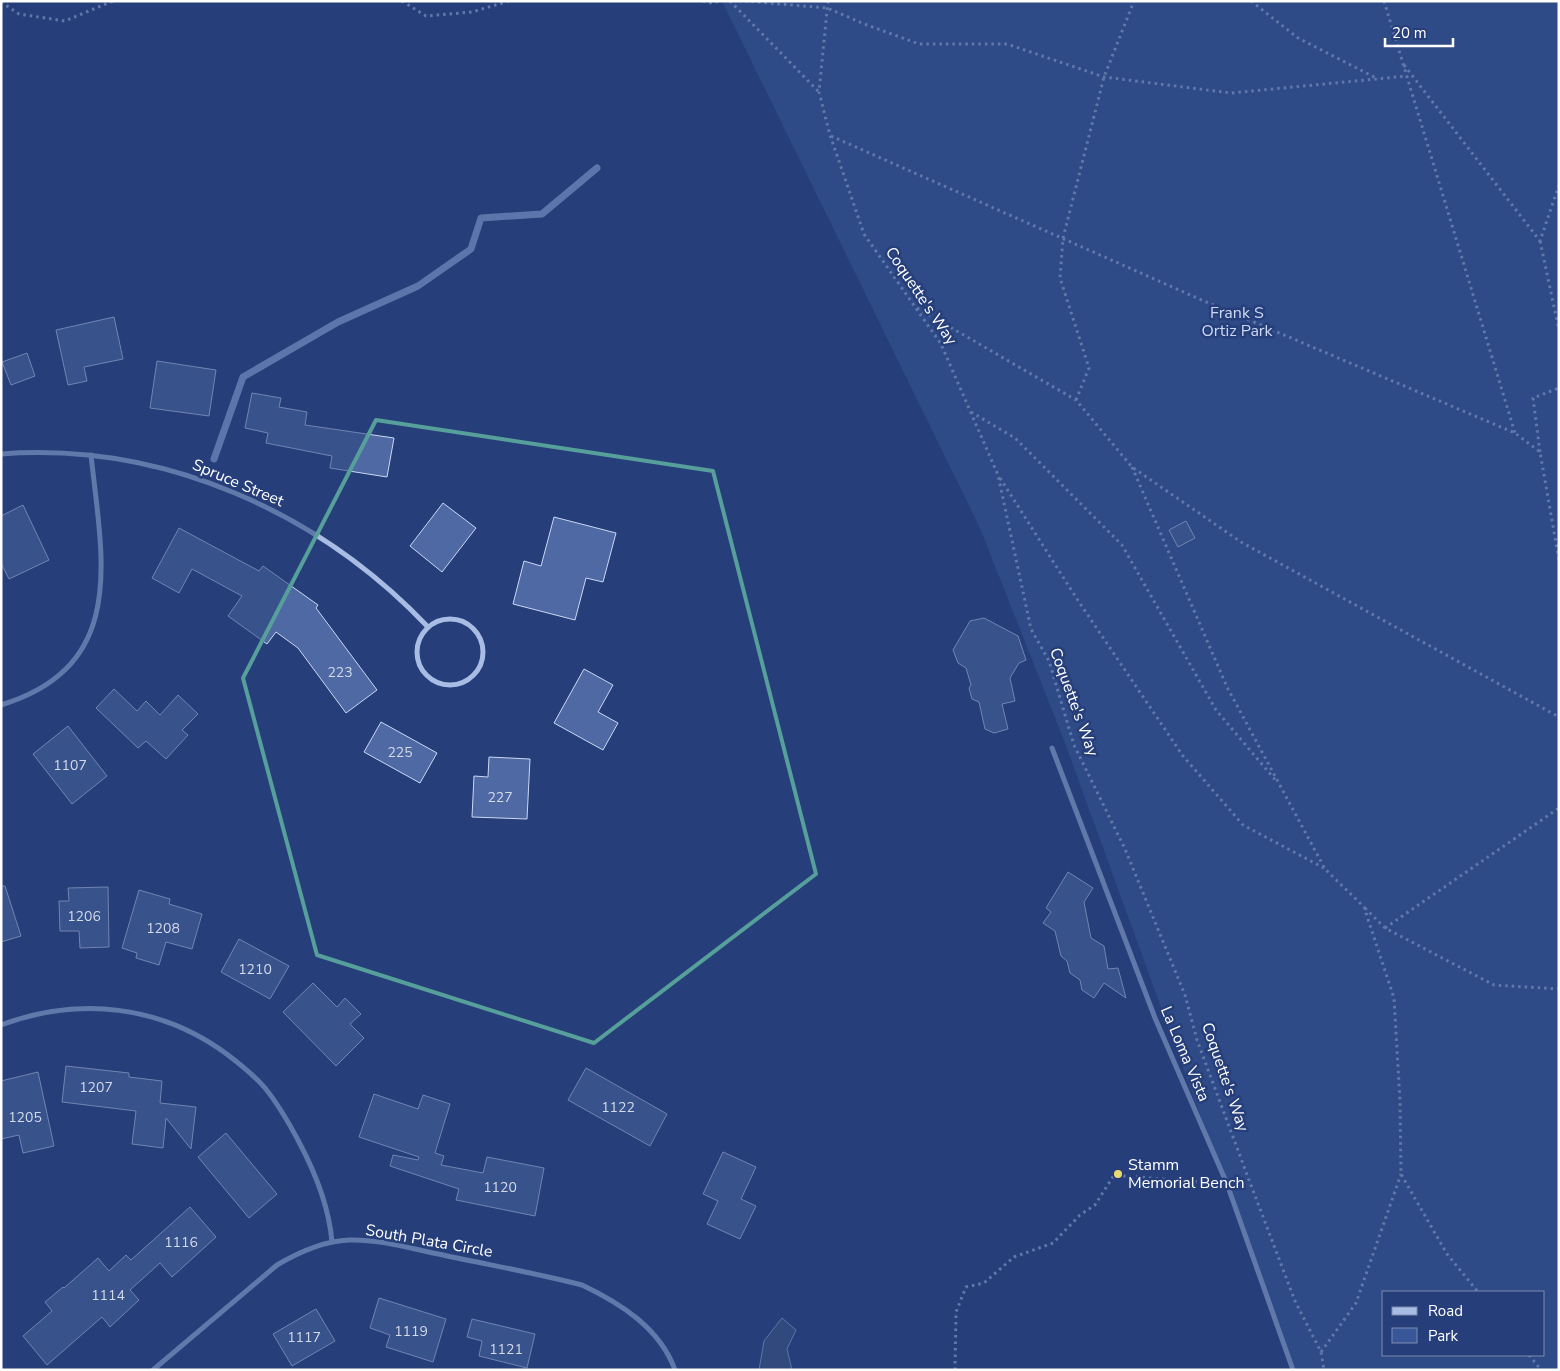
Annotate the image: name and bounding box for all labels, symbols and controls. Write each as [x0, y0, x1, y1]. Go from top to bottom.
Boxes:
scale bar [1385, 15, 1452, 47]
text: 20 m [1392, 23, 1427, 43]
street label: Coquette's Way [880, 243, 962, 350]
park label: Frank S Ortiz Park [1201, 302, 1274, 342]
street label: Spruce Street [189, 454, 287, 512]
street label: Coquette's Way [1044, 645, 1104, 760]
house number: 223 [327, 663, 353, 682]
house number: 225 [387, 743, 413, 762]
house number: 1107 [53, 756, 87, 775]
house number: 227 [487, 788, 513, 807]
house number: 1206 [67, 907, 101, 926]
house number: 1208 [146, 919, 180, 938]
house number: 1210 [238, 960, 272, 979]
street label: La Loma Vista [1155, 1003, 1215, 1105]
street label: Coquette's Way [1196, 1020, 1254, 1135]
house number: 1207 [79, 1078, 113, 1097]
house number: 1122 [601, 1098, 635, 1117]
house number: 1205 [8, 1108, 42, 1127]
place label: Stamm Memorial Bench [1128, 1154, 1244, 1194]
marker: Stamm Memorial Bench [1112, 1168, 1124, 1180]
house number: 1120 [483, 1178, 517, 1197]
street label: South Plata Circle [364, 1219, 494, 1263]
house number: 1116 [164, 1233, 198, 1252]
house number: 1114 [91, 1286, 125, 1305]
legend [1382, 1291, 1545, 1356]
text: Road [1428, 1301, 1463, 1321]
house number: 1119 [394, 1322, 428, 1341]
text: Park [1428, 1326, 1458, 1346]
house number: 1117 [287, 1328, 321, 1347]
house number: 1121 [489, 1340, 523, 1359]

